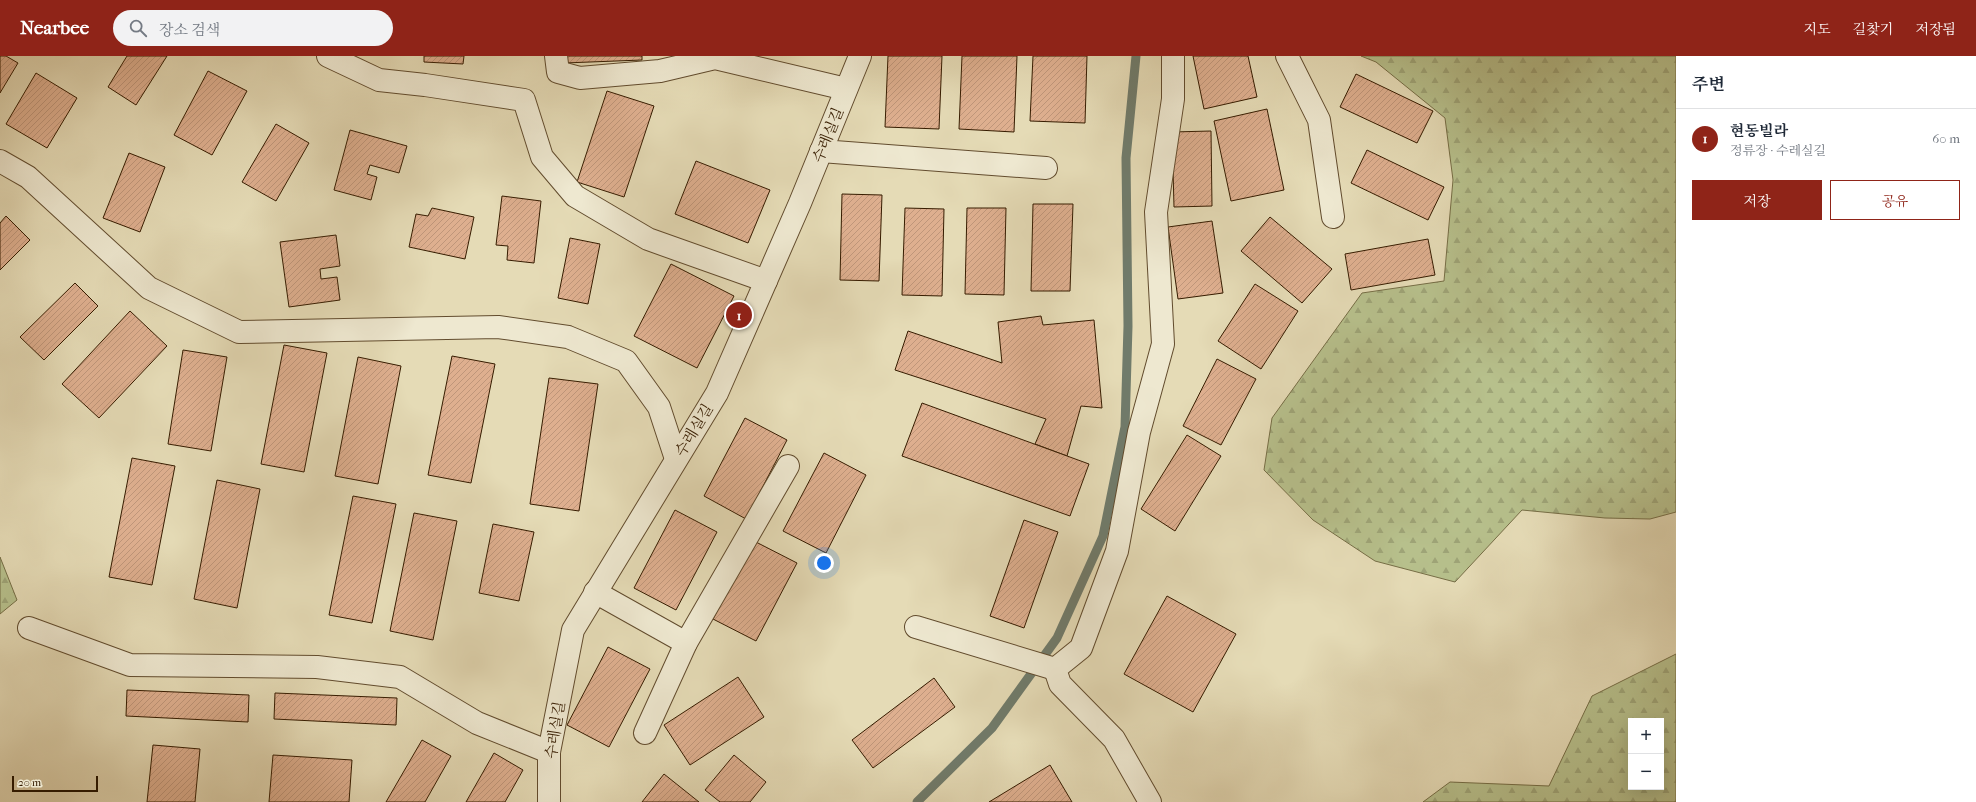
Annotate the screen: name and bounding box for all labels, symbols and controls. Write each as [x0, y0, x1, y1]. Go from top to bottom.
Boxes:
search box [113, 10, 393, 46]
text: Nearbee [20, 17, 89, 39]
icon: search [127, 17, 149, 39]
text: 장소 검색 [159, 21, 220, 39]
text: 지도 [1804, 21, 1831, 38]
text: 길찾기 [1853, 21, 1893, 38]
text: 저장됨 [1915, 21, 1956, 38]
text: 주변 [1692, 74, 1725, 94]
street label: 수레실길 [809, 105, 847, 165]
text: 현동빌라 [1730, 122, 1788, 140]
text: 1 [1703, 131, 1707, 146]
text: 60 m [1932, 131, 1960, 146]
text: 정류장 · 수레실길 [1730, 143, 1826, 158]
button: 저장 [1692, 180, 1822, 220]
button: 공유 [1830, 180, 1960, 220]
pin: 1 [726, 300, 752, 330]
street label: 수레실길 [671, 401, 717, 459]
your location [814, 553, 834, 573]
street label: 수레실길 [542, 700, 568, 760]
map controls [1628, 718, 1664, 790]
button: + [1628, 718, 1664, 754]
button: − [1628, 754, 1664, 790]
scale bar [12, 774, 98, 793]
text: 20 m [18, 776, 41, 789]

